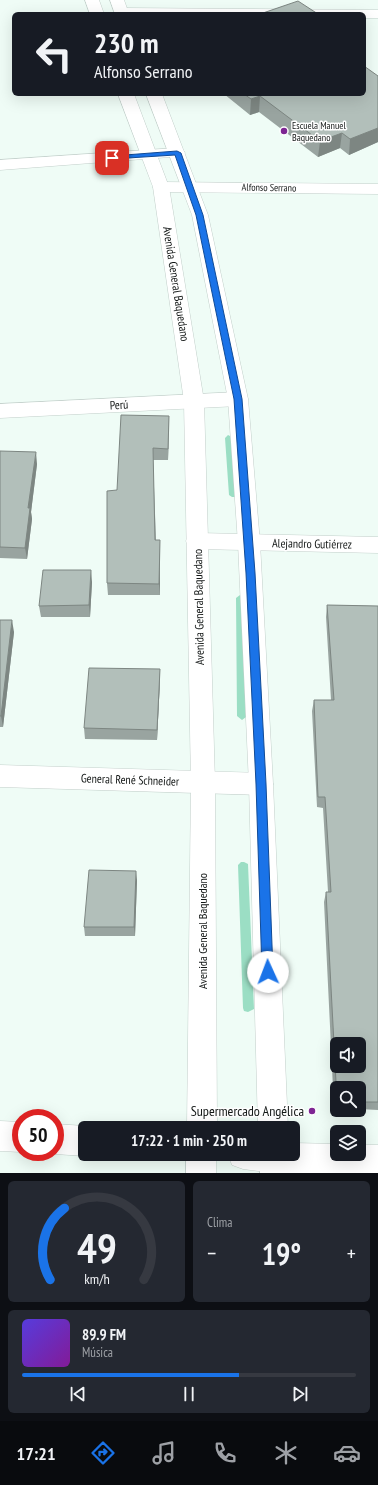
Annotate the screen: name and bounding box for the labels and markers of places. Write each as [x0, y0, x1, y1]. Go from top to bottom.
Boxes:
place label: Escuela Manuel Baquedano [292, 119, 346, 144]
marker: Escuela Manuel Baquedano [279, 126, 289, 136]
pin [95, 141, 129, 175]
place label: Supermercado Angélica [191, 1102, 304, 1120]
marker: Supermercado Angélica [307, 1106, 317, 1116]

